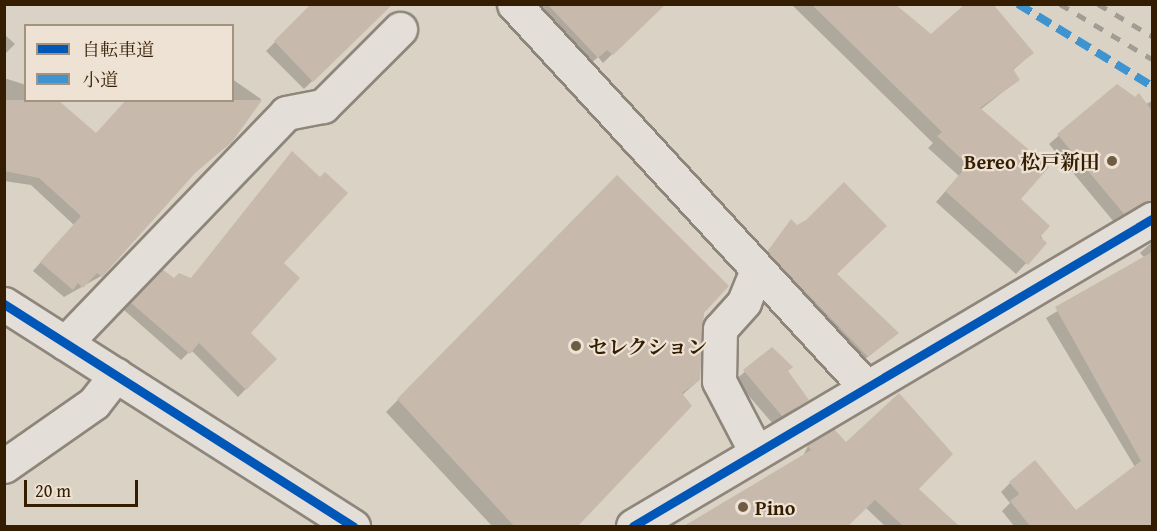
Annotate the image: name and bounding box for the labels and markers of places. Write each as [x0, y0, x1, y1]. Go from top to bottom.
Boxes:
place label: Bereo 松戸新田 [964, 149, 1100, 173]
marker: Bereo 松戸新田 [1105, 154, 1119, 168]
place label: セレクション [588, 334, 708, 358]
marker: セレクション [569, 339, 583, 353]
place label: Pino [755, 495, 795, 519]
marker: Pino [736, 500, 750, 514]

